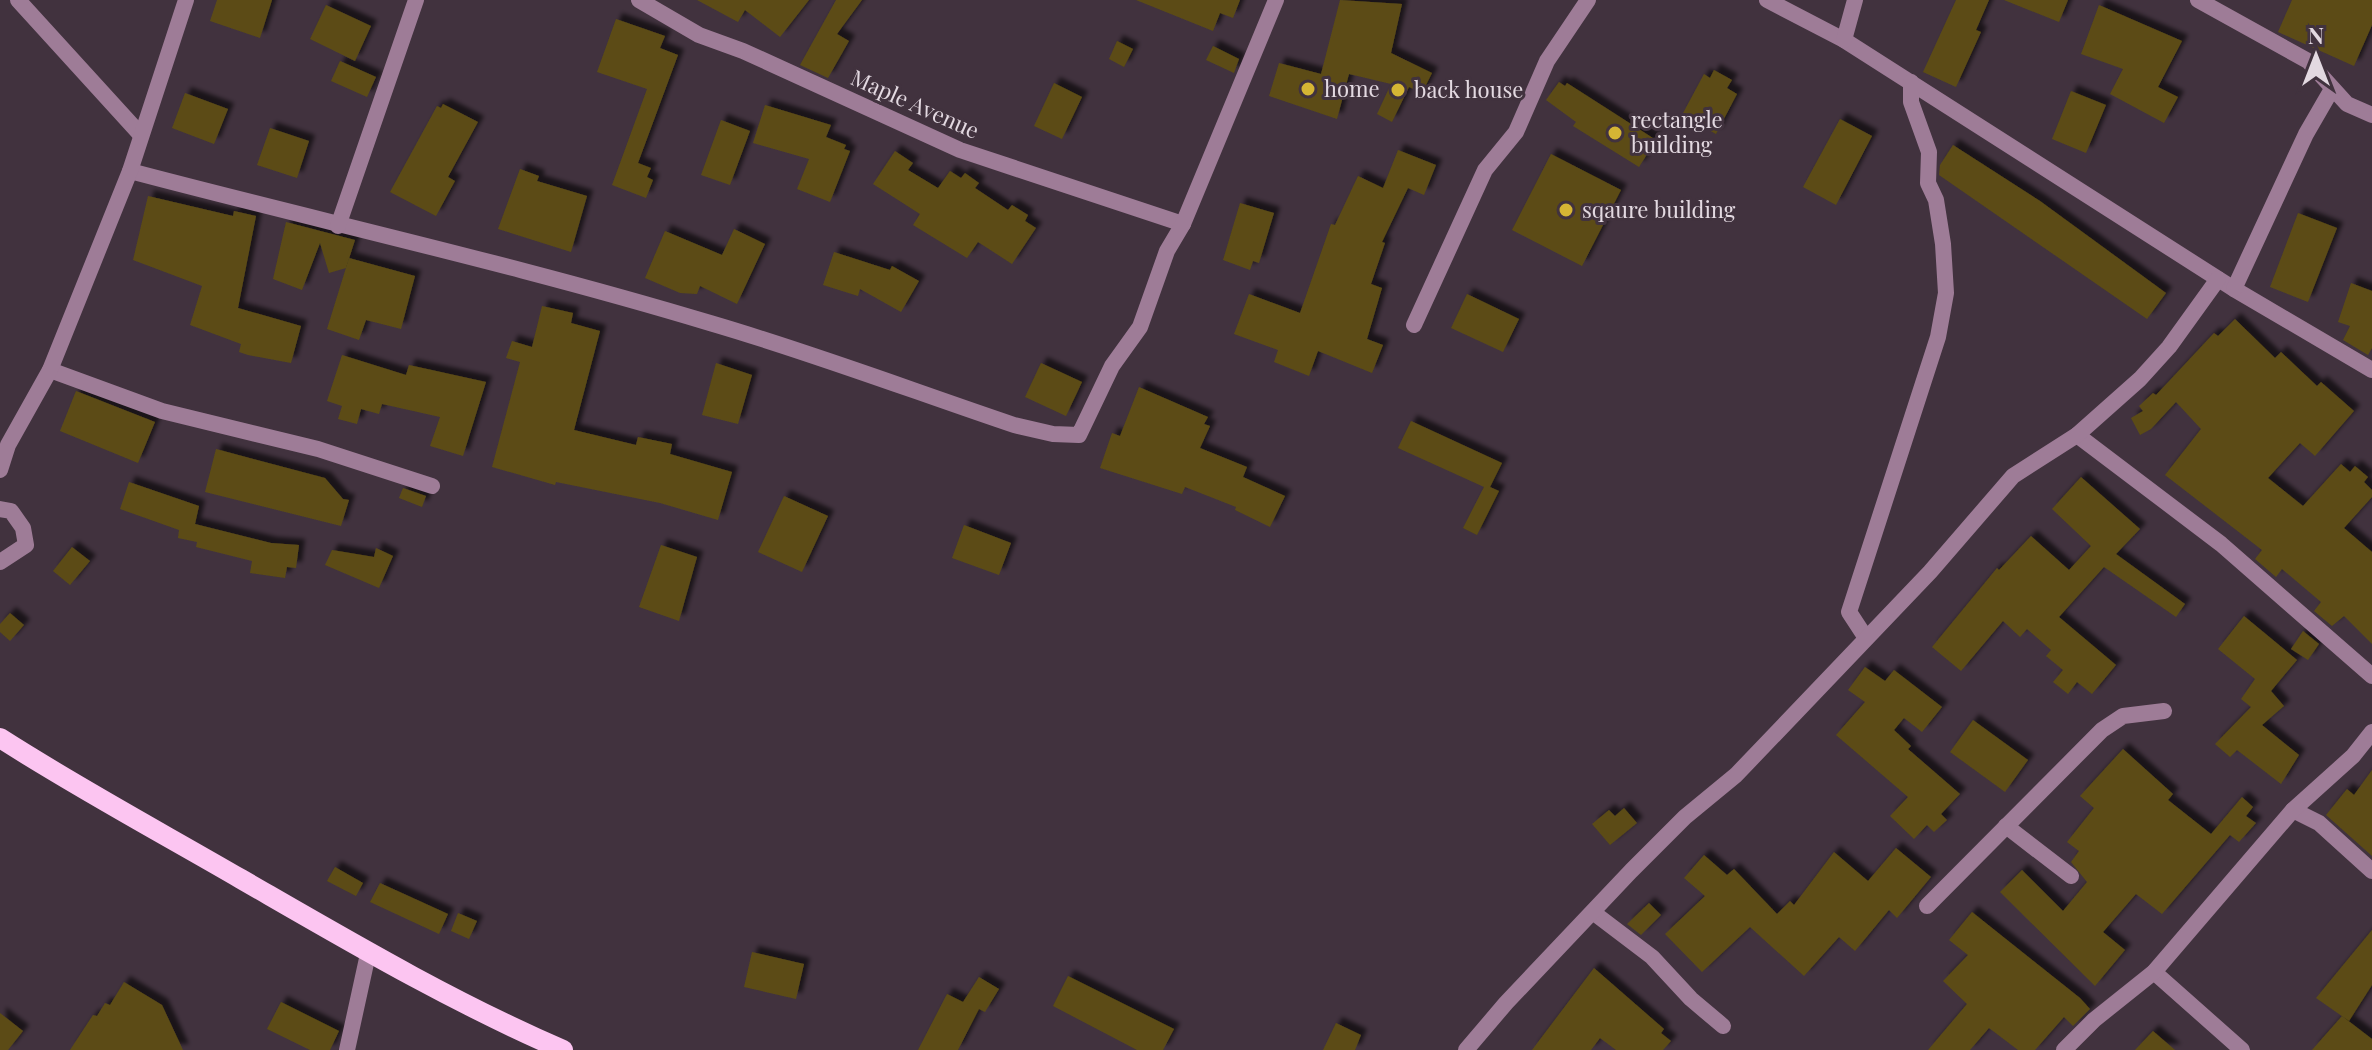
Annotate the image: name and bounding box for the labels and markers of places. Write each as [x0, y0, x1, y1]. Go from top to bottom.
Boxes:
place label: home [1324, 73, 1380, 103]
place label: back house [1414, 74, 1523, 104]
marker: home [1299, 80, 1317, 98]
marker: back house [1389, 81, 1407, 99]
place label: rectangle building [1631, 104, 1723, 159]
marker: rectangle building [1606, 124, 1624, 142]
place label: sqaure building [1582, 194, 1736, 224]
marker: sqaure building [1557, 201, 1575, 219]

